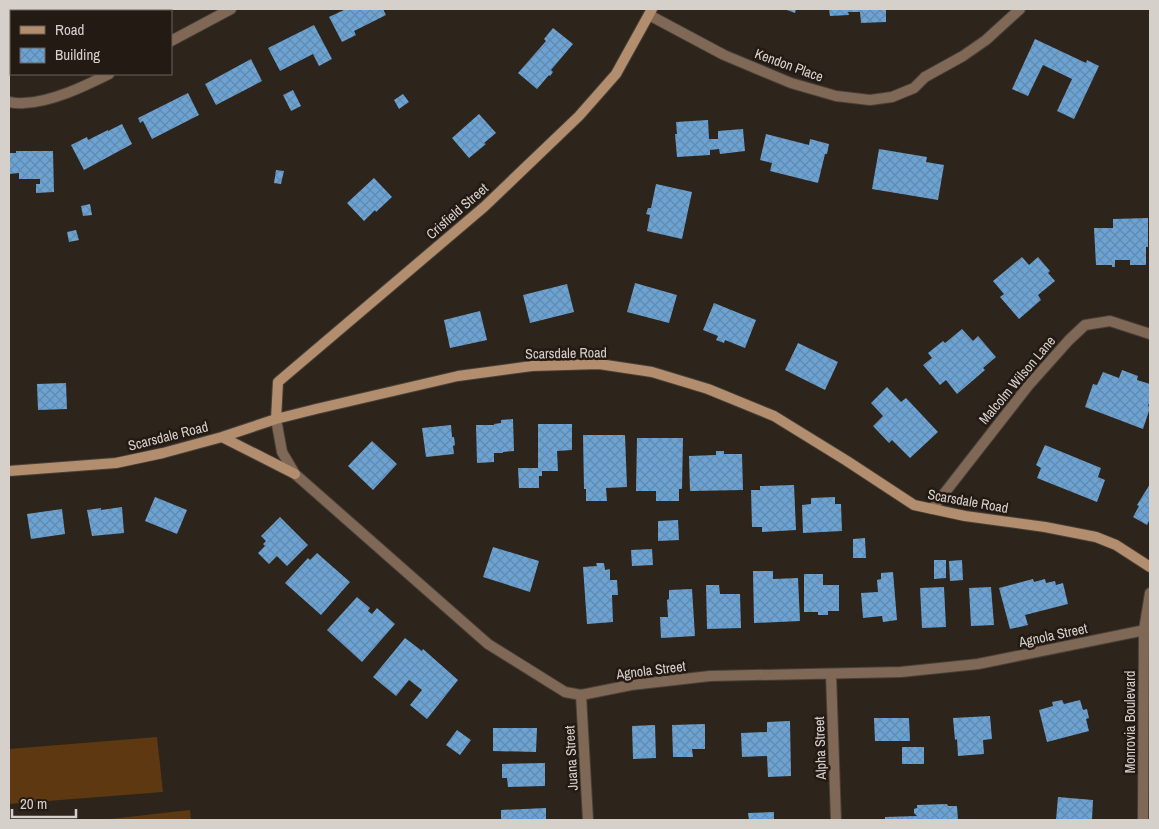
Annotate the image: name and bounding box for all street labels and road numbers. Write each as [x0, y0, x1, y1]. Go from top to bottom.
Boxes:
street label: Kendon Place [752, 44, 826, 86]
street label: Crisfield Street [422, 179, 492, 243]
street label: Malcolm Wilson Lane [975, 332, 1059, 428]
street label: Scarsdale Road [525, 343, 607, 363]
street label: Scarsdale Road [126, 417, 210, 455]
street label: Scarsdale Road [926, 485, 1010, 517]
street label: Agnola Street [1016, 619, 1089, 651]
street label: Agnola Street [614, 657, 687, 683]
street label: Monrovia Boulevard [1121, 671, 1139, 773]
street label: Alpha Street [810, 716, 830, 781]
street label: Juana Street [560, 725, 582, 791]

